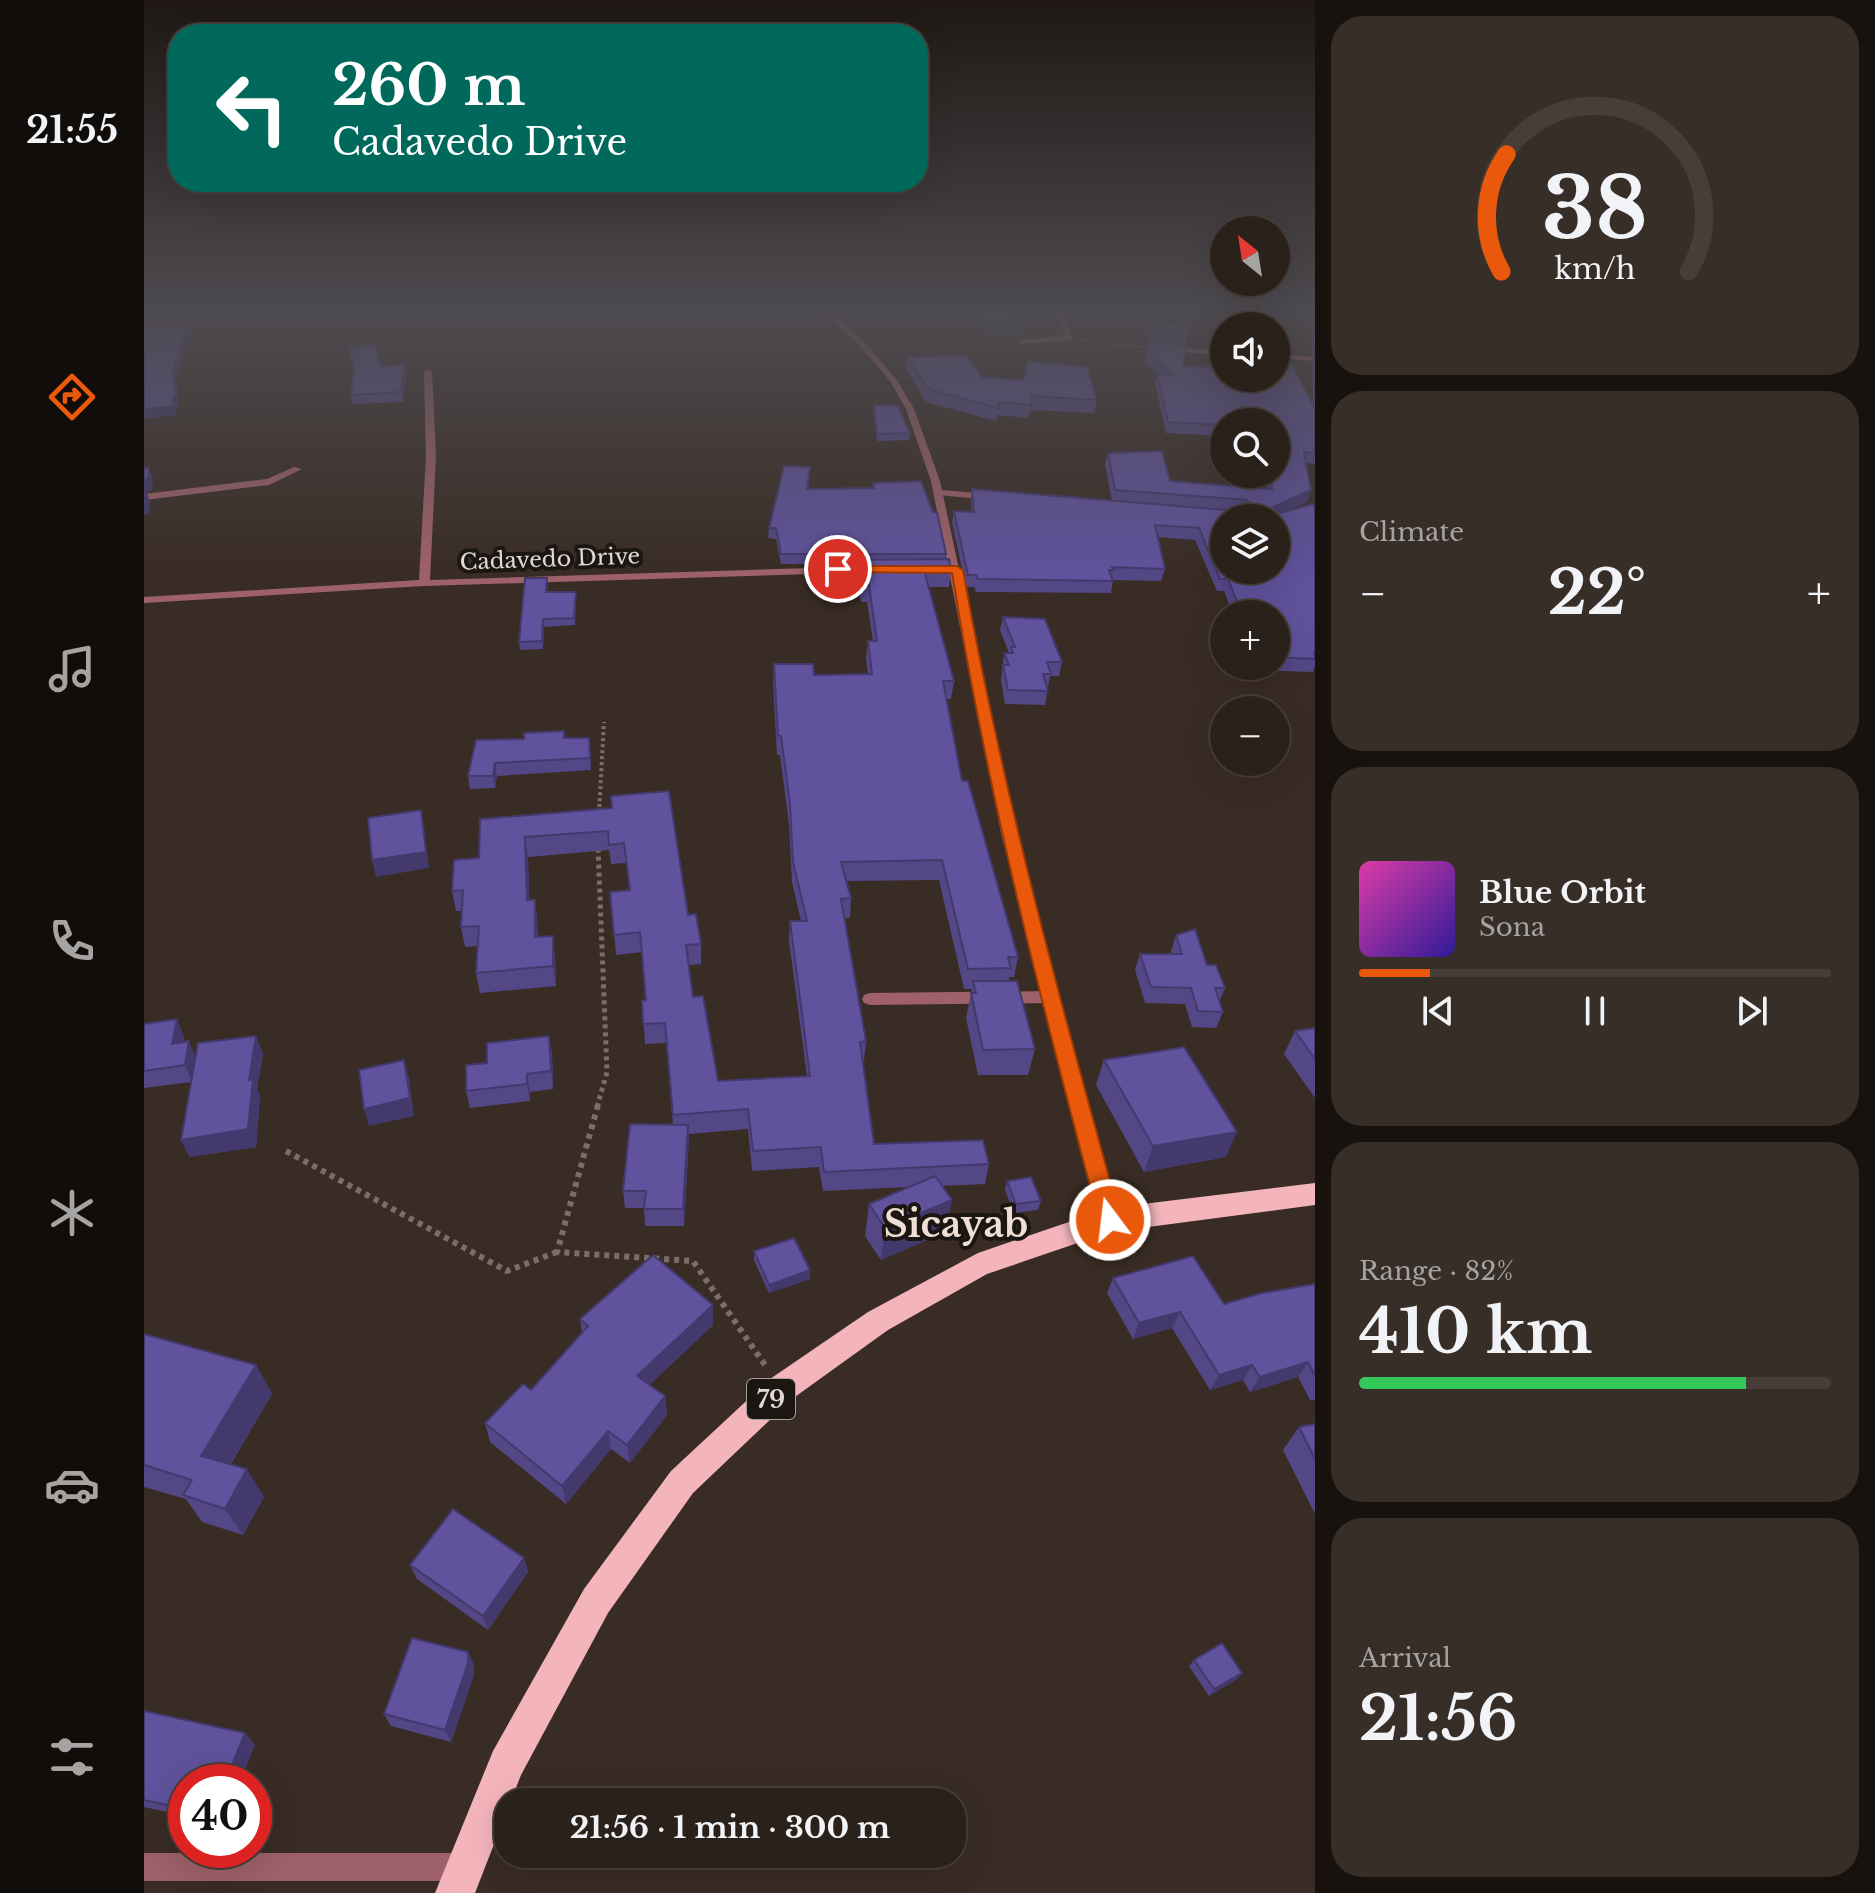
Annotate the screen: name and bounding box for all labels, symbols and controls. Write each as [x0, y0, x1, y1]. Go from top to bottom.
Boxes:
text: 260 m [332, 51, 525, 120]
icon: left [200, 56, 304, 160]
text: 21:55 [26, 108, 118, 153]
text: Cadavedo Drive [332, 120, 627, 165]
text: 38 [1542, 156, 1648, 259]
north arrow [1210, 216, 1290, 296]
map controls [1210, 216, 1290, 776]
text: km/h [1554, 251, 1636, 287]
button: sound [1210, 312, 1290, 392]
icon: directions [44, 369, 100, 425]
button: search [1210, 408, 1290, 488]
button: layers [1210, 504, 1290, 584]
text: Climate [1359, 516, 1464, 548]
pin [804, 535, 872, 603]
street label: Cadavedo Drive [459, 542, 641, 576]
icon: arrive [816, 547, 860, 591]
text: 22° [1548, 556, 1646, 630]
text: − [1359, 566, 1387, 621]
text: + [1807, 566, 1831, 621]
button: + [1210, 600, 1290, 680]
icon: music [44, 641, 100, 697]
button: − [1210, 696, 1290, 776]
text: Blue Orbit [1479, 874, 1646, 911]
text: Sona [1479, 911, 1545, 943]
icon: phone [44, 913, 100, 969]
icon: previous [1416, 989, 1460, 1033]
icon: pause [1573, 989, 1617, 1033]
icon: next [1730, 989, 1774, 1033]
position arrow [1068, 1178, 1152, 1262]
icon: climate [44, 1185, 100, 1241]
district label: Sicayab [884, 1202, 1028, 1247]
text: Range · 82% [1359, 1255, 1514, 1287]
text: 410 km [1359, 1295, 1592, 1369]
road number: 79 [747, 1379, 795, 1419]
icon: car [44, 1457, 100, 1513]
text: Arrival [1359, 1642, 1451, 1674]
text: 21:56 [1359, 1682, 1517, 1756]
icon: filters [44, 1729, 100, 1785]
speed limit sign: 40 [168, 1764, 272, 1868]
text: 21:56 · 1 min · 300 m [570, 1809, 890, 1846]

